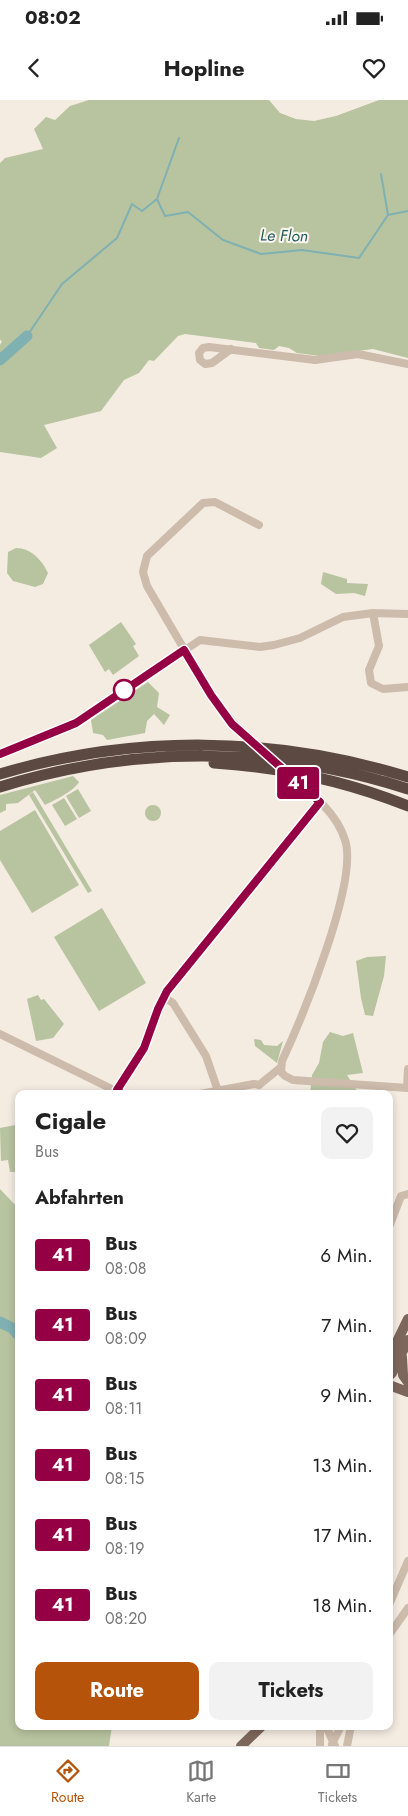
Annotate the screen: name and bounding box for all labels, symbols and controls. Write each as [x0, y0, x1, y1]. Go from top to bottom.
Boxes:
text: 08:02 [25, 4, 81, 31]
text: Hopline [163, 52, 245, 84]
icon: back [20, 54, 48, 82]
icon: heart [360, 54, 388, 82]
water label: Le Flon [260, 224, 308, 247]
unlabelled marker [113, 679, 135, 701]
line badge: 41 [276, 767, 320, 799]
text: 41 [287, 770, 309, 796]
text: Cigale [35, 1103, 106, 1138]
button: heart [321, 1107, 373, 1159]
text: Bus [35, 1140, 59, 1163]
text: Abfahrten [35, 1184, 124, 1211]
text: Bus [105, 1230, 137, 1257]
text: 41 [52, 1242, 73, 1268]
text: 6 Min. [320, 1242, 373, 1269]
text: 08:08 [105, 1257, 146, 1280]
text: Bus [105, 1300, 137, 1327]
text: 41 [52, 1312, 73, 1338]
text: 7 Min. [321, 1312, 373, 1339]
text: 08:09 [105, 1327, 147, 1350]
text: Bus [105, 1370, 137, 1397]
text: 41 [52, 1382, 73, 1408]
text: 9 Min. [320, 1382, 373, 1409]
text: 08:11 [105, 1397, 143, 1420]
text: Bus [105, 1440, 137, 1467]
text: 41 [52, 1452, 73, 1478]
text: 13 Min. [312, 1452, 373, 1479]
text: 08:15 [105, 1467, 144, 1490]
text: Bus [105, 1510, 137, 1537]
text: 41 [52, 1522, 73, 1548]
text: 17 Min. [313, 1522, 373, 1549]
text: 08:19 [105, 1537, 145, 1560]
text: Bus [105, 1580, 137, 1607]
text: 41 [52, 1592, 73, 1618]
text: 18 Min. [312, 1592, 373, 1619]
text: 08:20 [105, 1607, 147, 1630]
button: Route [35, 1662, 199, 1720]
button: Tickets [209, 1662, 373, 1720]
tab: Route [51, 1757, 84, 1807]
tab: Karte [186, 1757, 216, 1807]
tab: Tickets [318, 1757, 357, 1807]

